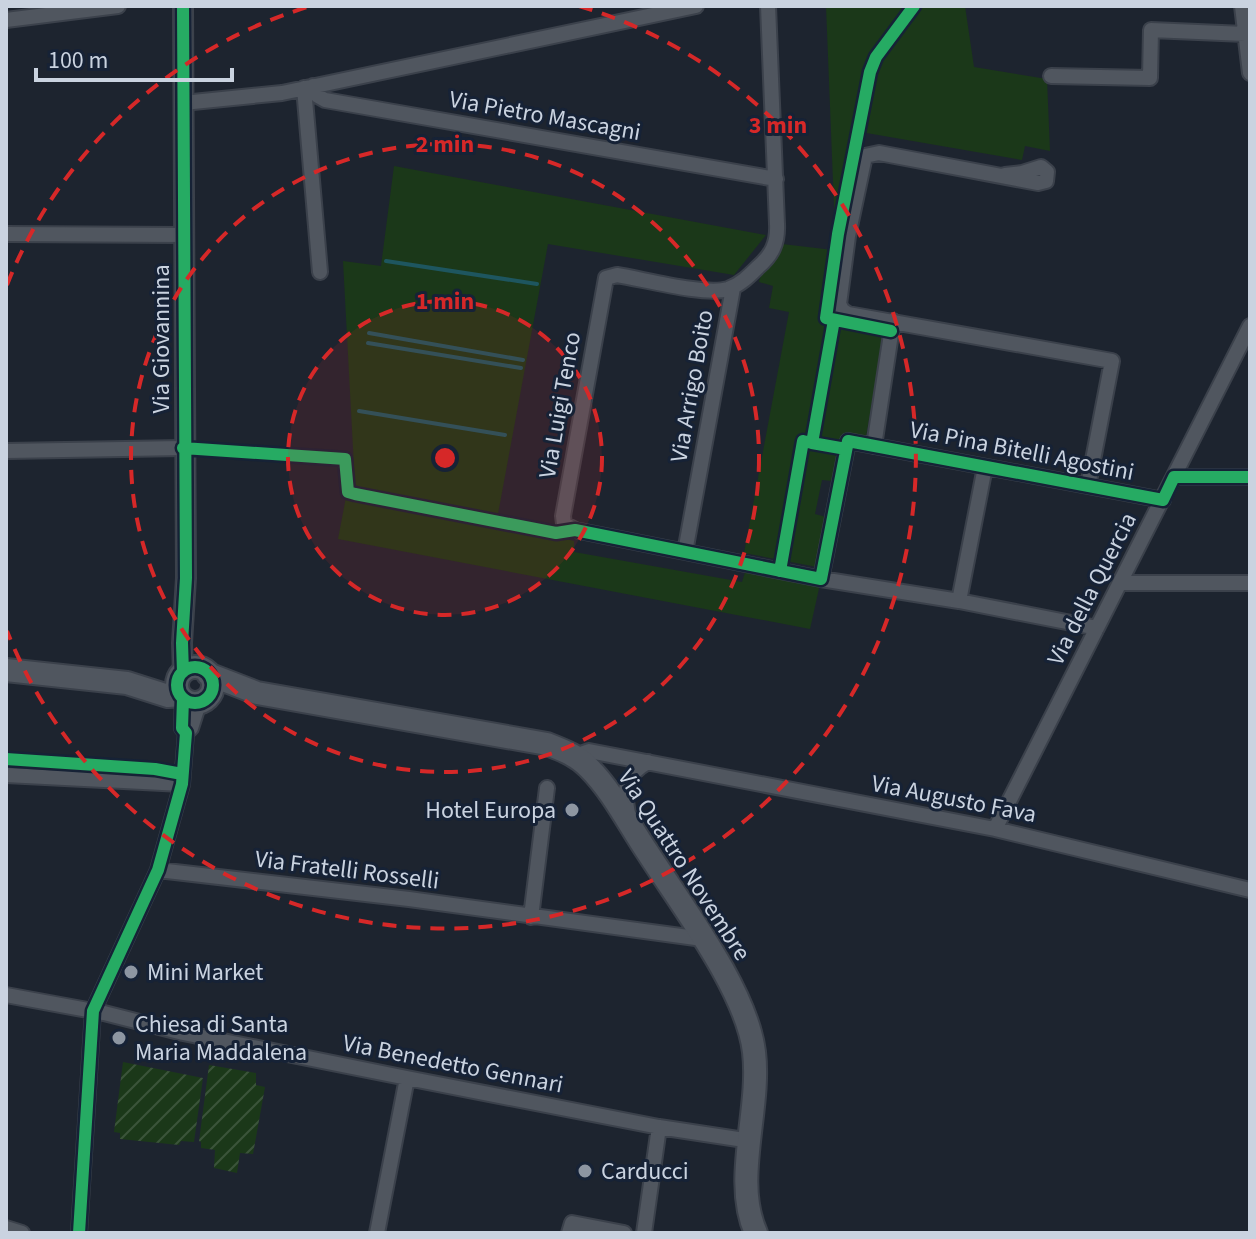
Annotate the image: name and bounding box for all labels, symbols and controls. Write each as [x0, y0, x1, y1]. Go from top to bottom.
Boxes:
scale bar [36, 32, 232, 82]
text: 100 m [48, 43, 108, 78]
street label: Via Pietro Mascagni [447, 82, 643, 150]
text: 3 min [749, 108, 807, 143]
text: 2 min [416, 127, 474, 162]
street label: Via Giovannina [144, 265, 179, 414]
text: 1 min [416, 284, 474, 319]
street label: Via Arrigo Boito [661, 307, 723, 465]
street label: Via Luigi Tenco [530, 329, 590, 481]
street label: Via Pina Bitelli Agostini [907, 412, 1137, 490]
centre of rings [431, 444, 459, 472]
street label: Via della Quercia [1038, 506, 1146, 672]
street label: Via Quattro Novembre [609, 762, 759, 968]
street label: Via Augusto Fava [869, 766, 1039, 832]
place label: Hotel Europa [425, 793, 556, 828]
marker: Hotel Europa [563, 801, 581, 819]
street label: Via Fratelli Rosselli [253, 841, 441, 899]
place label: Mini Market [147, 955, 263, 990]
marker: Mini Market [122, 963, 140, 981]
place label: Chiesa di Santa Maria Maddalena [135, 1007, 307, 1070]
street label: Via Benedetto Gennari [340, 1025, 566, 1103]
marker: Chiesa di Santa Maria Maddalena [110, 1029, 128, 1047]
place label: Carducci [601, 1154, 689, 1189]
marker: Carducci [576, 1162, 594, 1180]

